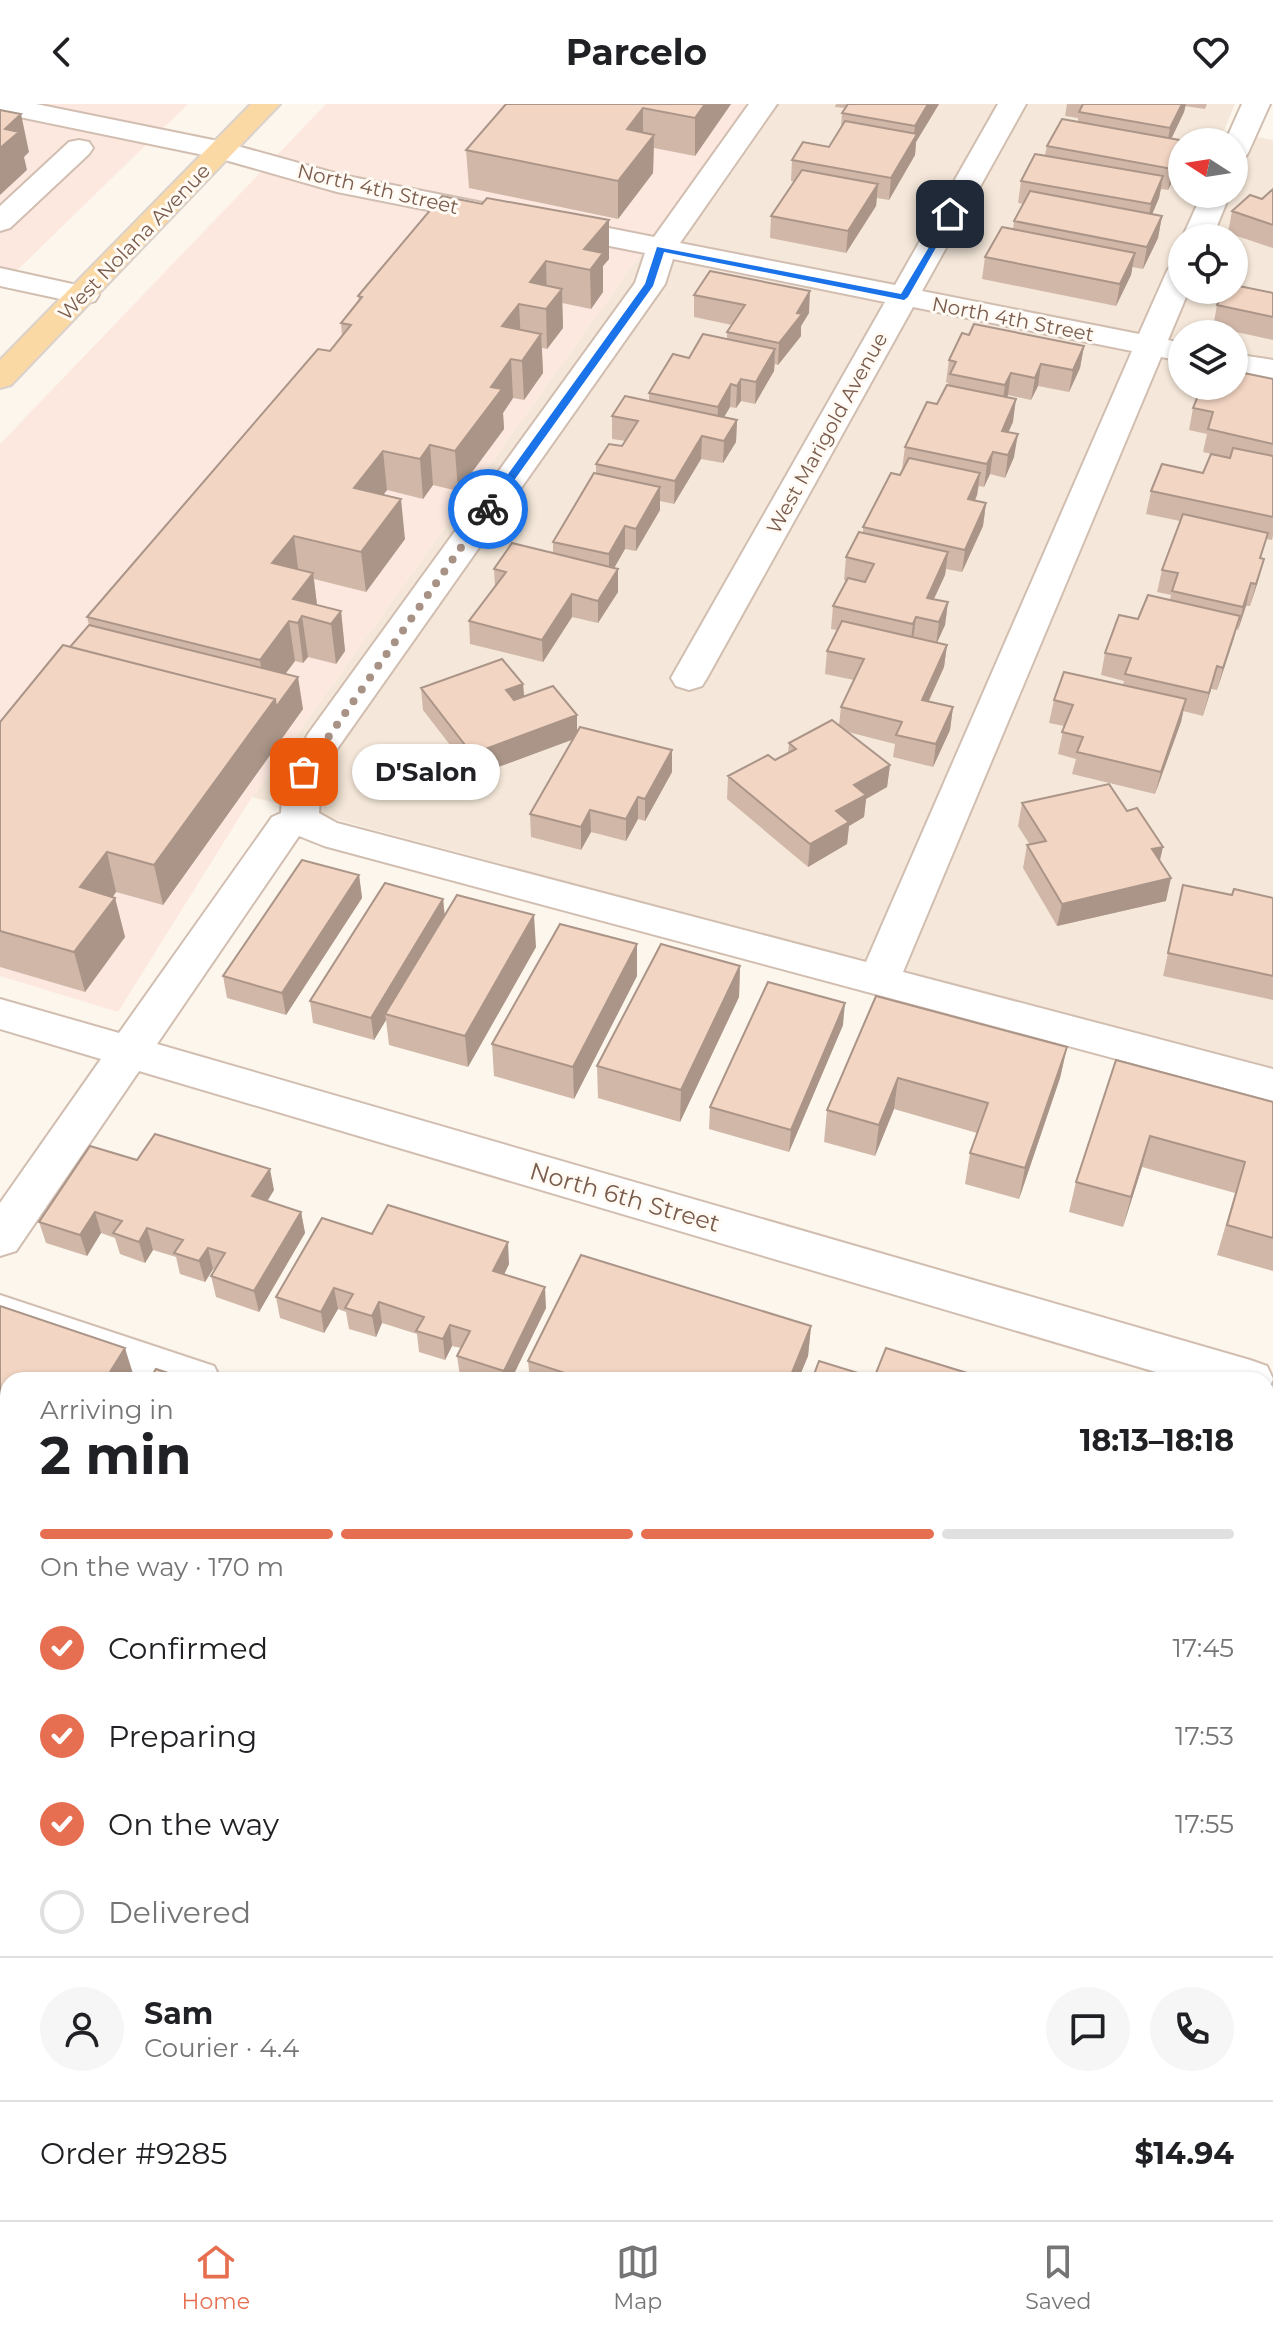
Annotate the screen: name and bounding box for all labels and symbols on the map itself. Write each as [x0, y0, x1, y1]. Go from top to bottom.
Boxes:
north arrow [1168, 128, 1248, 208]
street label: West Nolana Avenue [53, 159, 215, 325]
street label: North 4th Street [295, 159, 461, 219]
pin [916, 180, 984, 248]
street label: North 4th Street [930, 292, 1096, 346]
street label: West Marigold Avenue [762, 328, 892, 538]
courier [448, 469, 528, 549]
pin [270, 738, 338, 806]
callout: D'Salon [352, 744, 500, 800]
street label: North 6th Street [527, 1156, 724, 1238]

